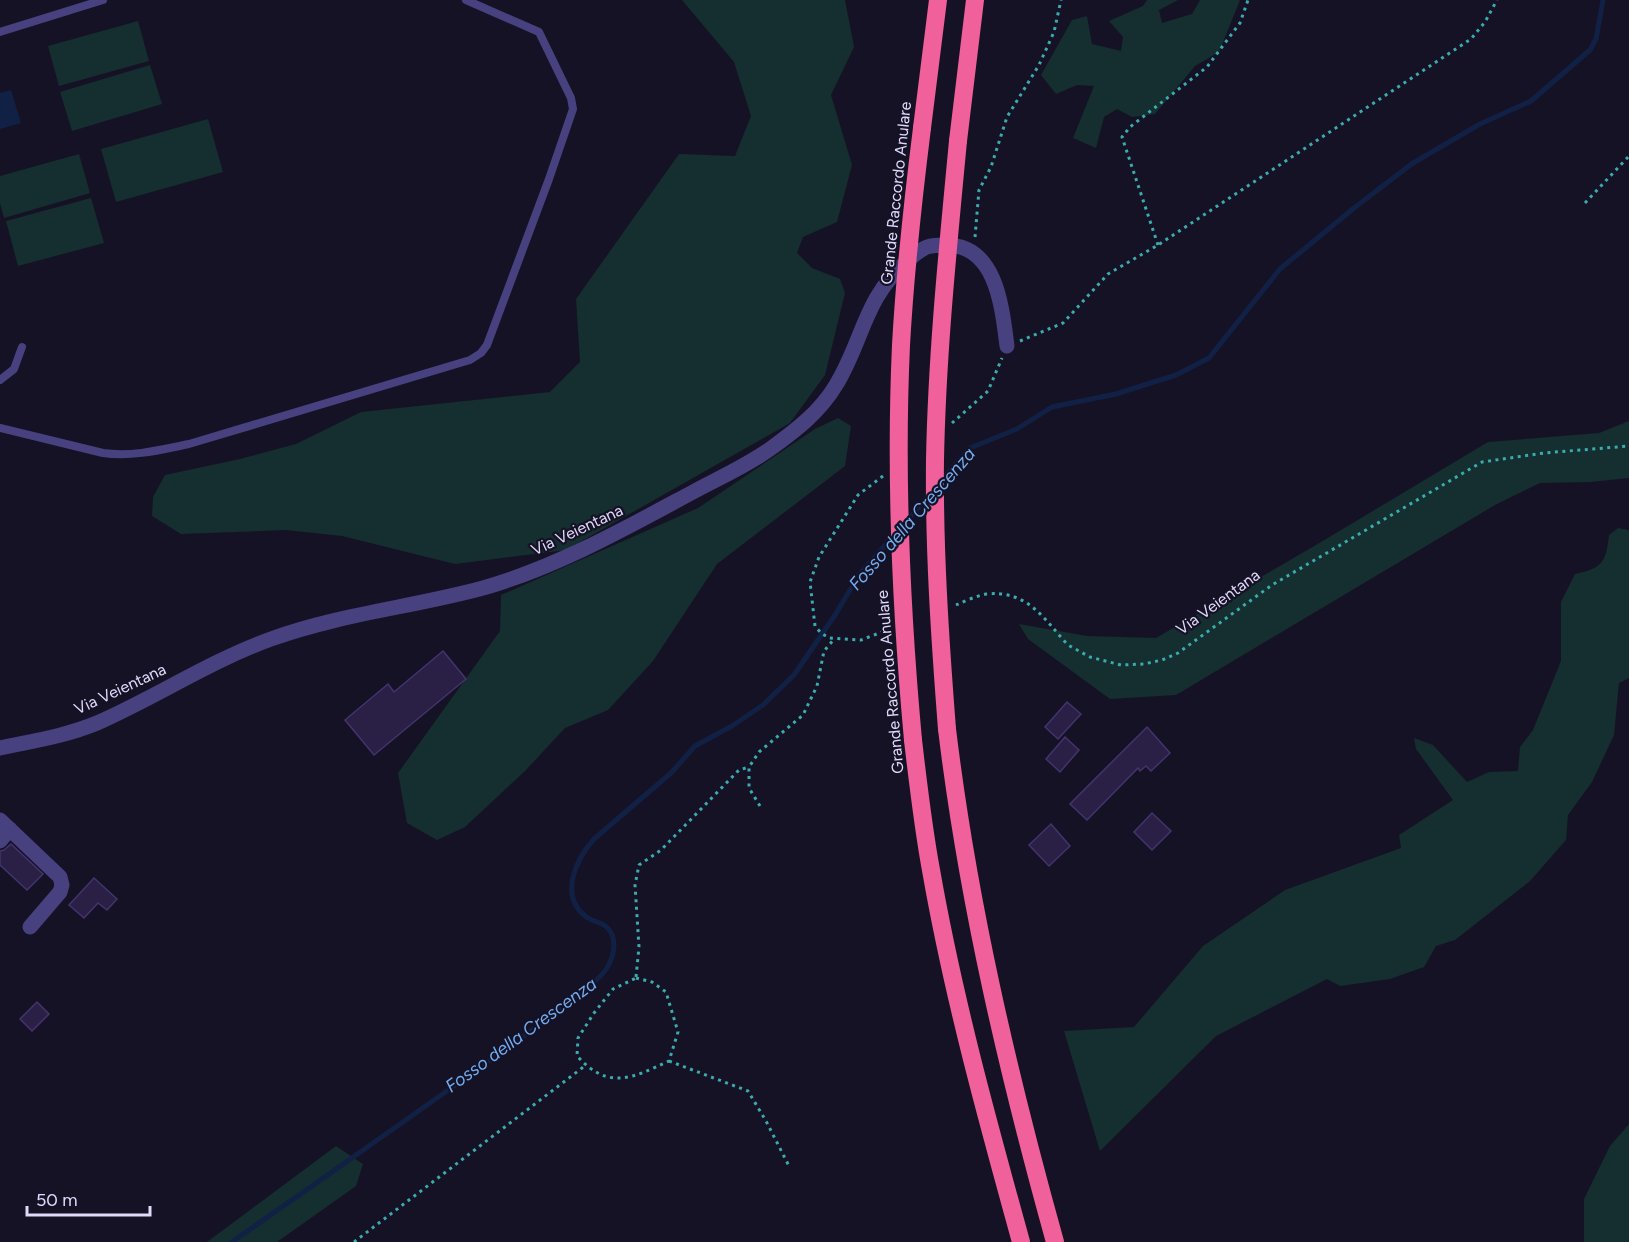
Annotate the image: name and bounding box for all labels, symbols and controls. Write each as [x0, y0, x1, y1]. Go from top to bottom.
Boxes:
street label: Grande Raccordo Anulare [877, 100, 915, 286]
water label: Fosso della Crescenza [844, 443, 980, 595]
street label: Via Veientana [528, 501, 626, 559]
street label: Via Veientana [1172, 565, 1264, 639]
street label: Grande Raccordo Anulare [872, 589, 907, 774]
street label: Via Veientana [71, 660, 169, 718]
water label: Fosso della Crescenza [441, 972, 601, 1097]
scale bar [27, 1179, 150, 1217]
text: 50 m [36, 1189, 78, 1211]

